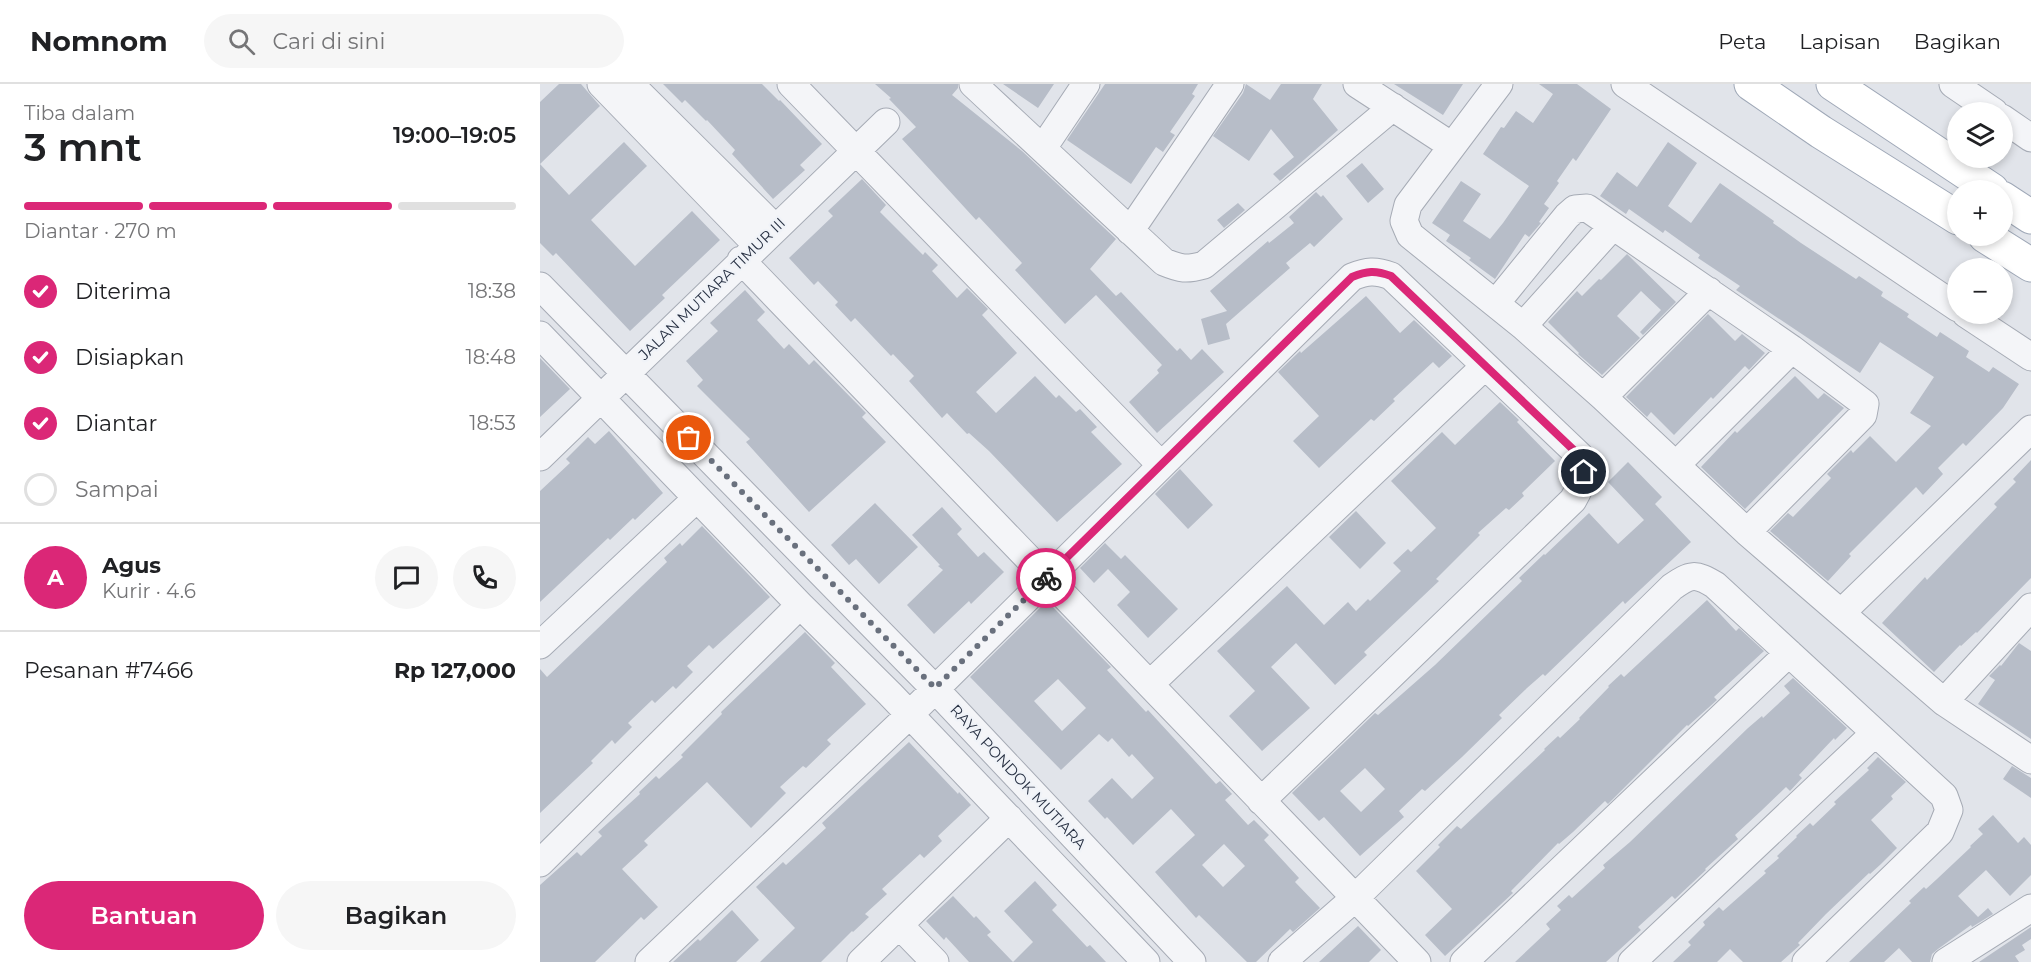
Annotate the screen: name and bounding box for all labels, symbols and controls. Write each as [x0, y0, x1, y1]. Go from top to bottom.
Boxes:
search box [204, 14, 624, 68]
text: Nomnom [30, 24, 168, 58]
icon: search [225, 25, 258, 58]
text: Cari di sini [273, 28, 385, 55]
text: Peta [1718, 29, 1766, 54]
text: Lapisan [1799, 29, 1881, 54]
text: Bagikan [1914, 29, 2001, 54]
text: Tiba dalam [24, 101, 135, 125]
map controls [1947, 102, 2013, 324]
button: layers [1947, 102, 2013, 168]
text: 19:00–19:05 [393, 122, 516, 149]
text: 3 mnt [24, 123, 142, 171]
button: + [1947, 180, 2013, 246]
street label: JALAN MUTIARA TIMUR III [634, 213, 789, 365]
text: Diantar · 270 m [24, 219, 177, 243]
button: − [1947, 258, 2013, 324]
icon: check [24, 275, 57, 308]
text: Diterima [75, 278, 172, 305]
text: 18:38 [468, 279, 516, 303]
icon: check [24, 341, 57, 374]
text: Disiapkan [75, 344, 184, 371]
text: 18:48 [466, 345, 516, 369]
icon: check [24, 407, 57, 440]
text: Diantar [75, 410, 157, 437]
text: 18:53 [469, 411, 516, 435]
pin [663, 412, 714, 463]
icon: bag [672, 421, 705, 454]
pin [1558, 446, 1609, 497]
icon: home [1567, 455, 1600, 488]
text: Sampai [75, 476, 159, 503]
button: chat [375, 546, 438, 609]
button: phone [453, 546, 516, 609]
courier [1016, 548, 1076, 608]
text: Agus [102, 552, 161, 579]
icon: bike [1030, 562, 1063, 595]
text: A [47, 564, 64, 591]
text: Kurir · 4.6 [102, 579, 196, 603]
text: Pesanan #7466 [24, 657, 193, 684]
text: Rp 127,000 [394, 657, 516, 684]
street label: RAYA PONDOK MUTIARA [946, 700, 1091, 853]
button: Bantuan [24, 881, 264, 950]
button: Bagikan [276, 881, 516, 950]

